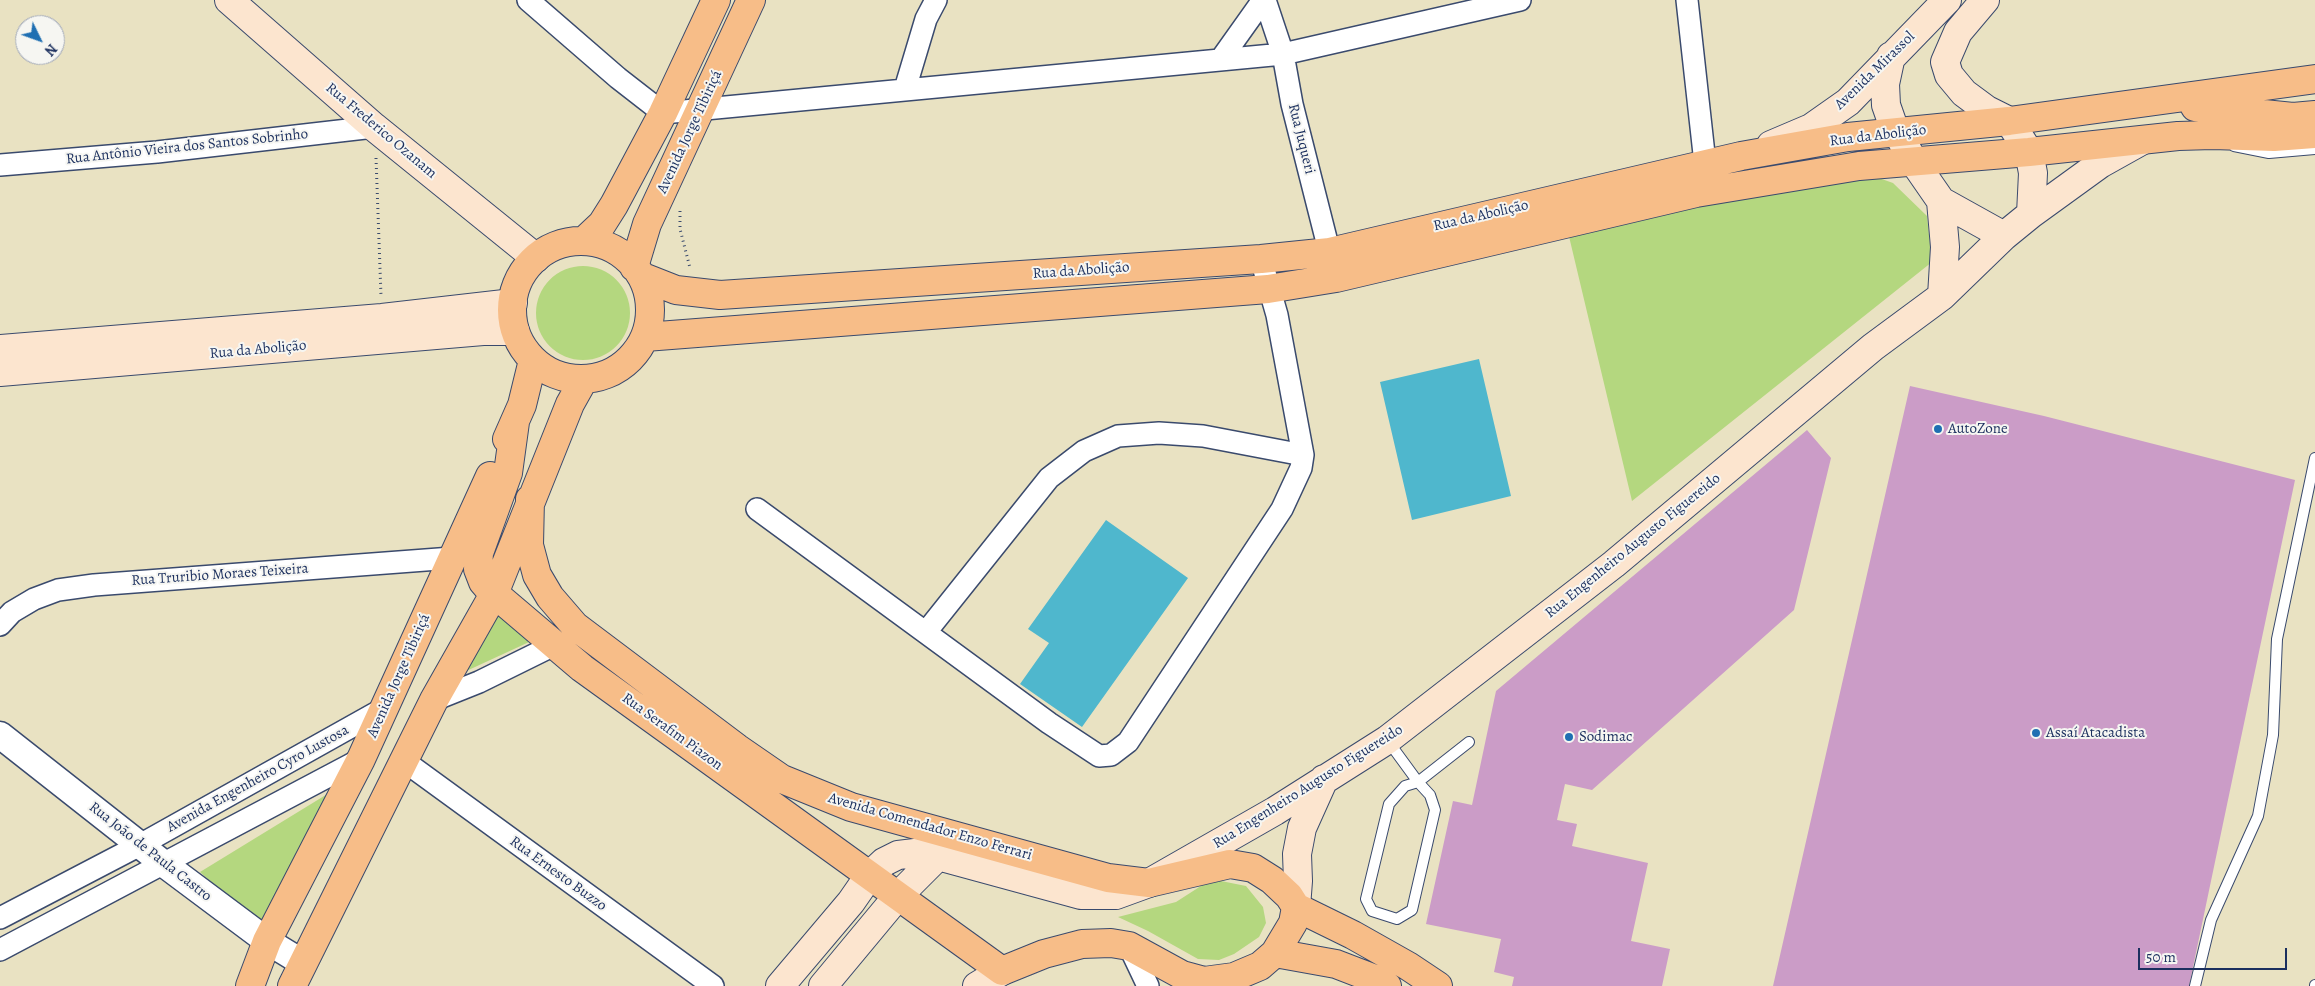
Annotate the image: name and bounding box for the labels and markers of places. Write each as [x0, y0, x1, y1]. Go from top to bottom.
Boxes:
place label: AutoZone [1948, 420, 2008, 438]
marker: AutoZone [1932, 423, 1944, 435]
place label: Assaí Atacadista [2046, 724, 2145, 742]
marker: Assaí Atacadista [2030, 727, 2042, 739]
place label: Sodimac [1579, 728, 1632, 746]
marker: Sodimac [1563, 731, 1575, 743]

